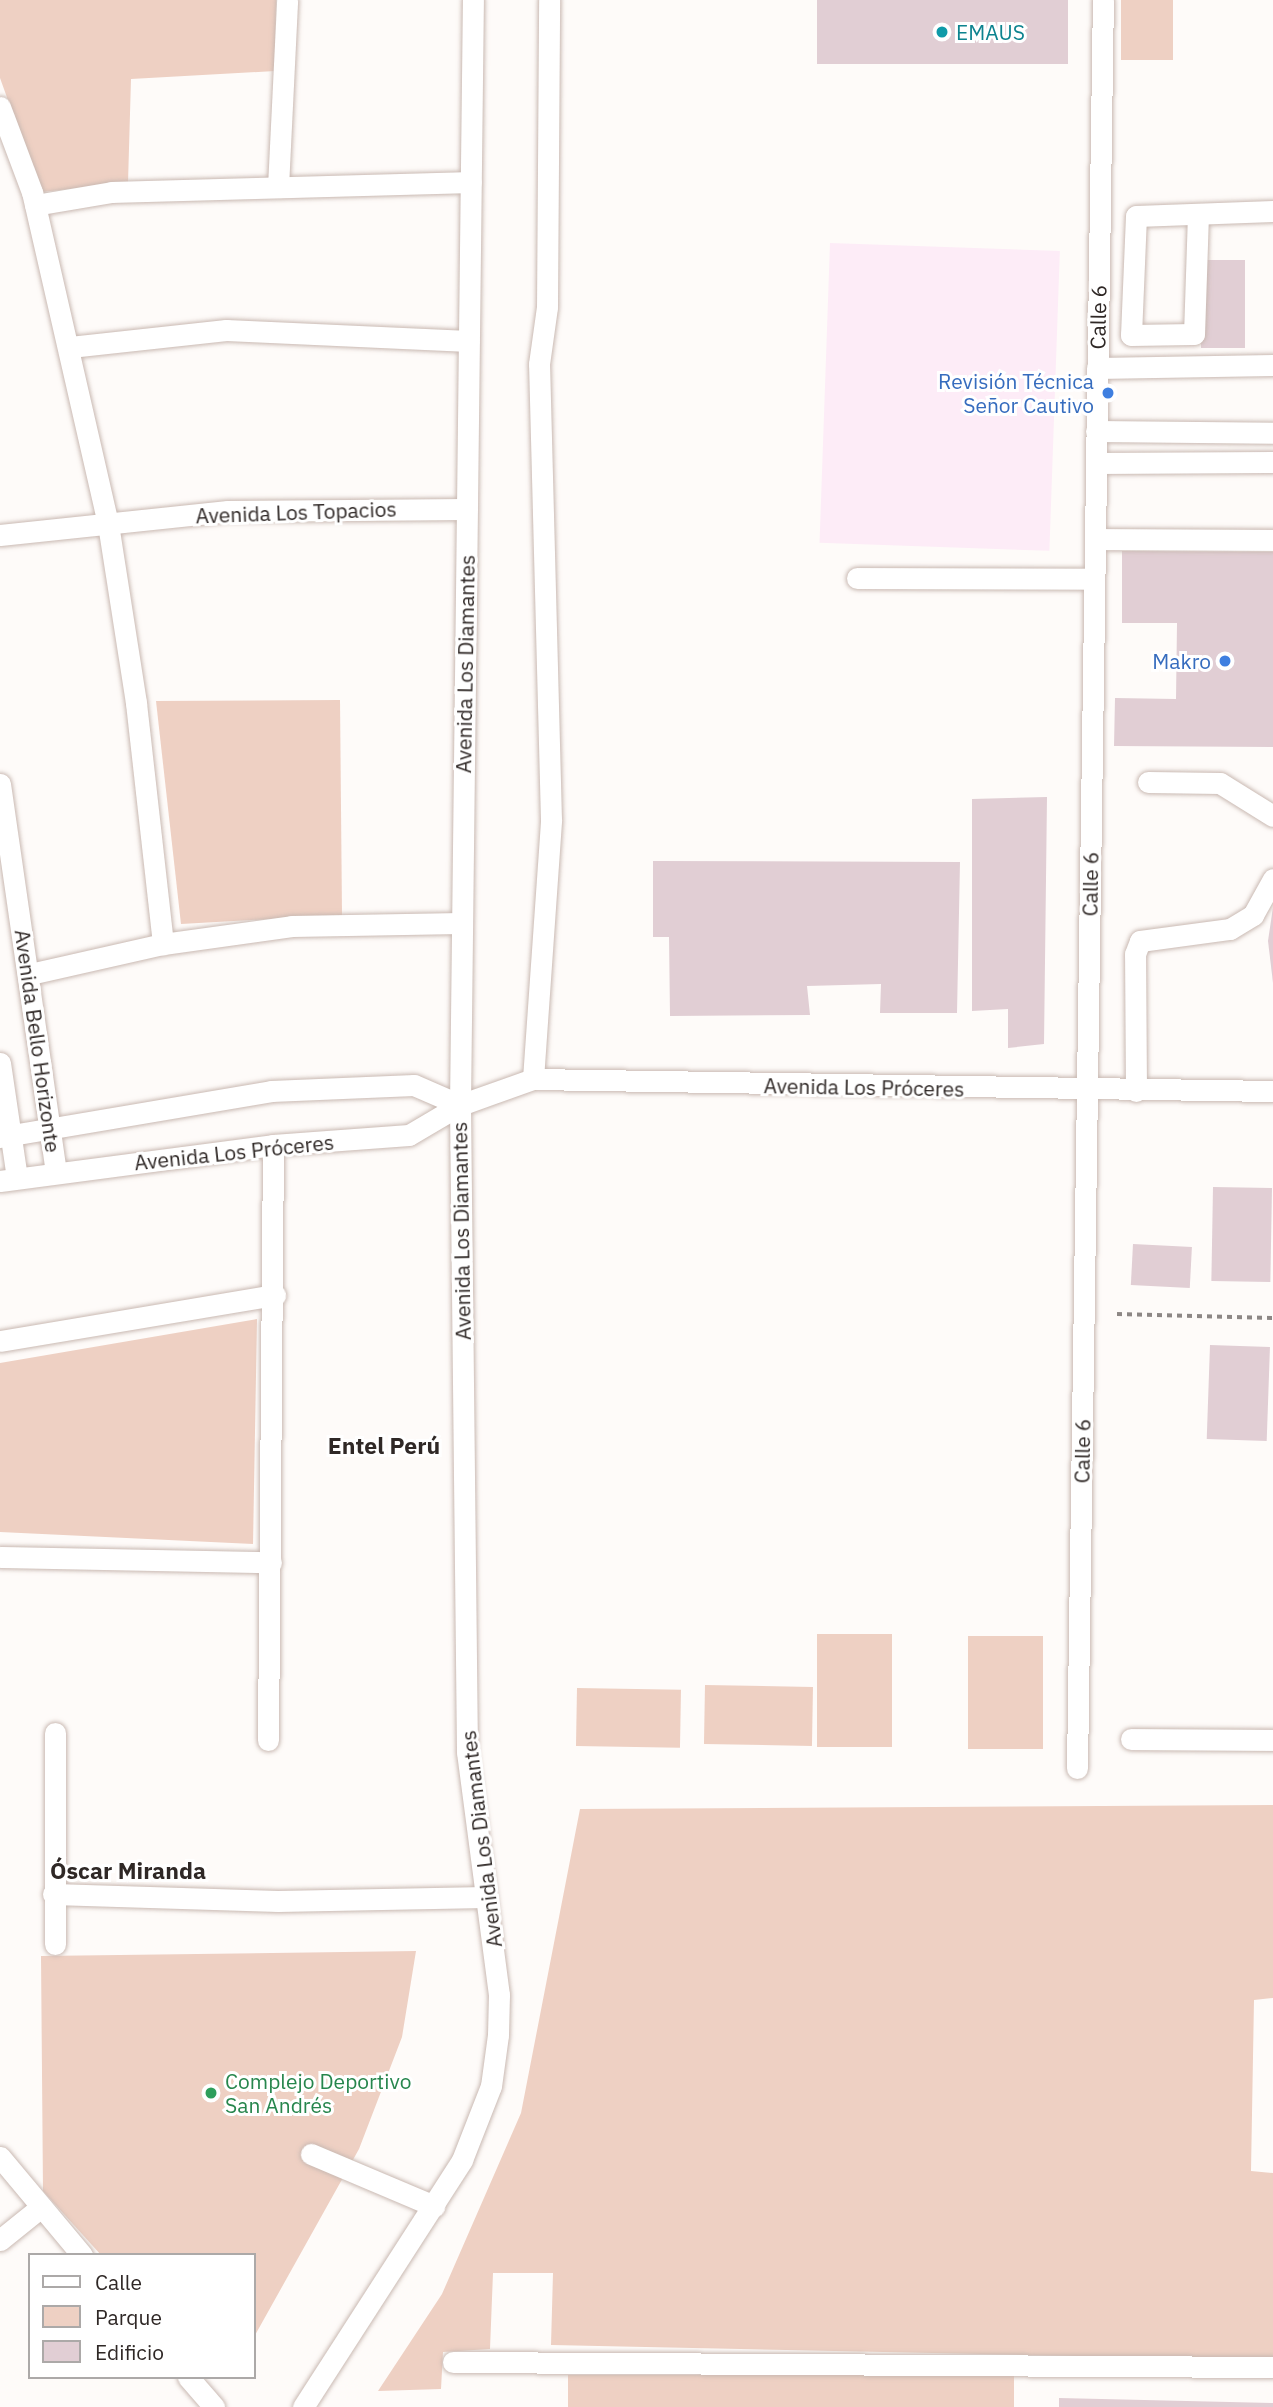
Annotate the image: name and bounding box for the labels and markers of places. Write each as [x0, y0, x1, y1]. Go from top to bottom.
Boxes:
place label: EMAUS [956, 19, 1025, 45]
marker: EMAUS [934, 24, 950, 40]
place label: Revisión Técnica Señor Cautivo [938, 368, 1094, 418]
marker: Revisión Técnica Señor Cautivo [1100, 385, 1116, 401]
place label: Makro [1152, 648, 1211, 674]
marker: Makro [1217, 653, 1233, 669]
place label: Complejo Deportivo San Andrés [225, 2068, 411, 2118]
marker: Complejo Deportivo San Andrés [203, 2085, 219, 2101]

